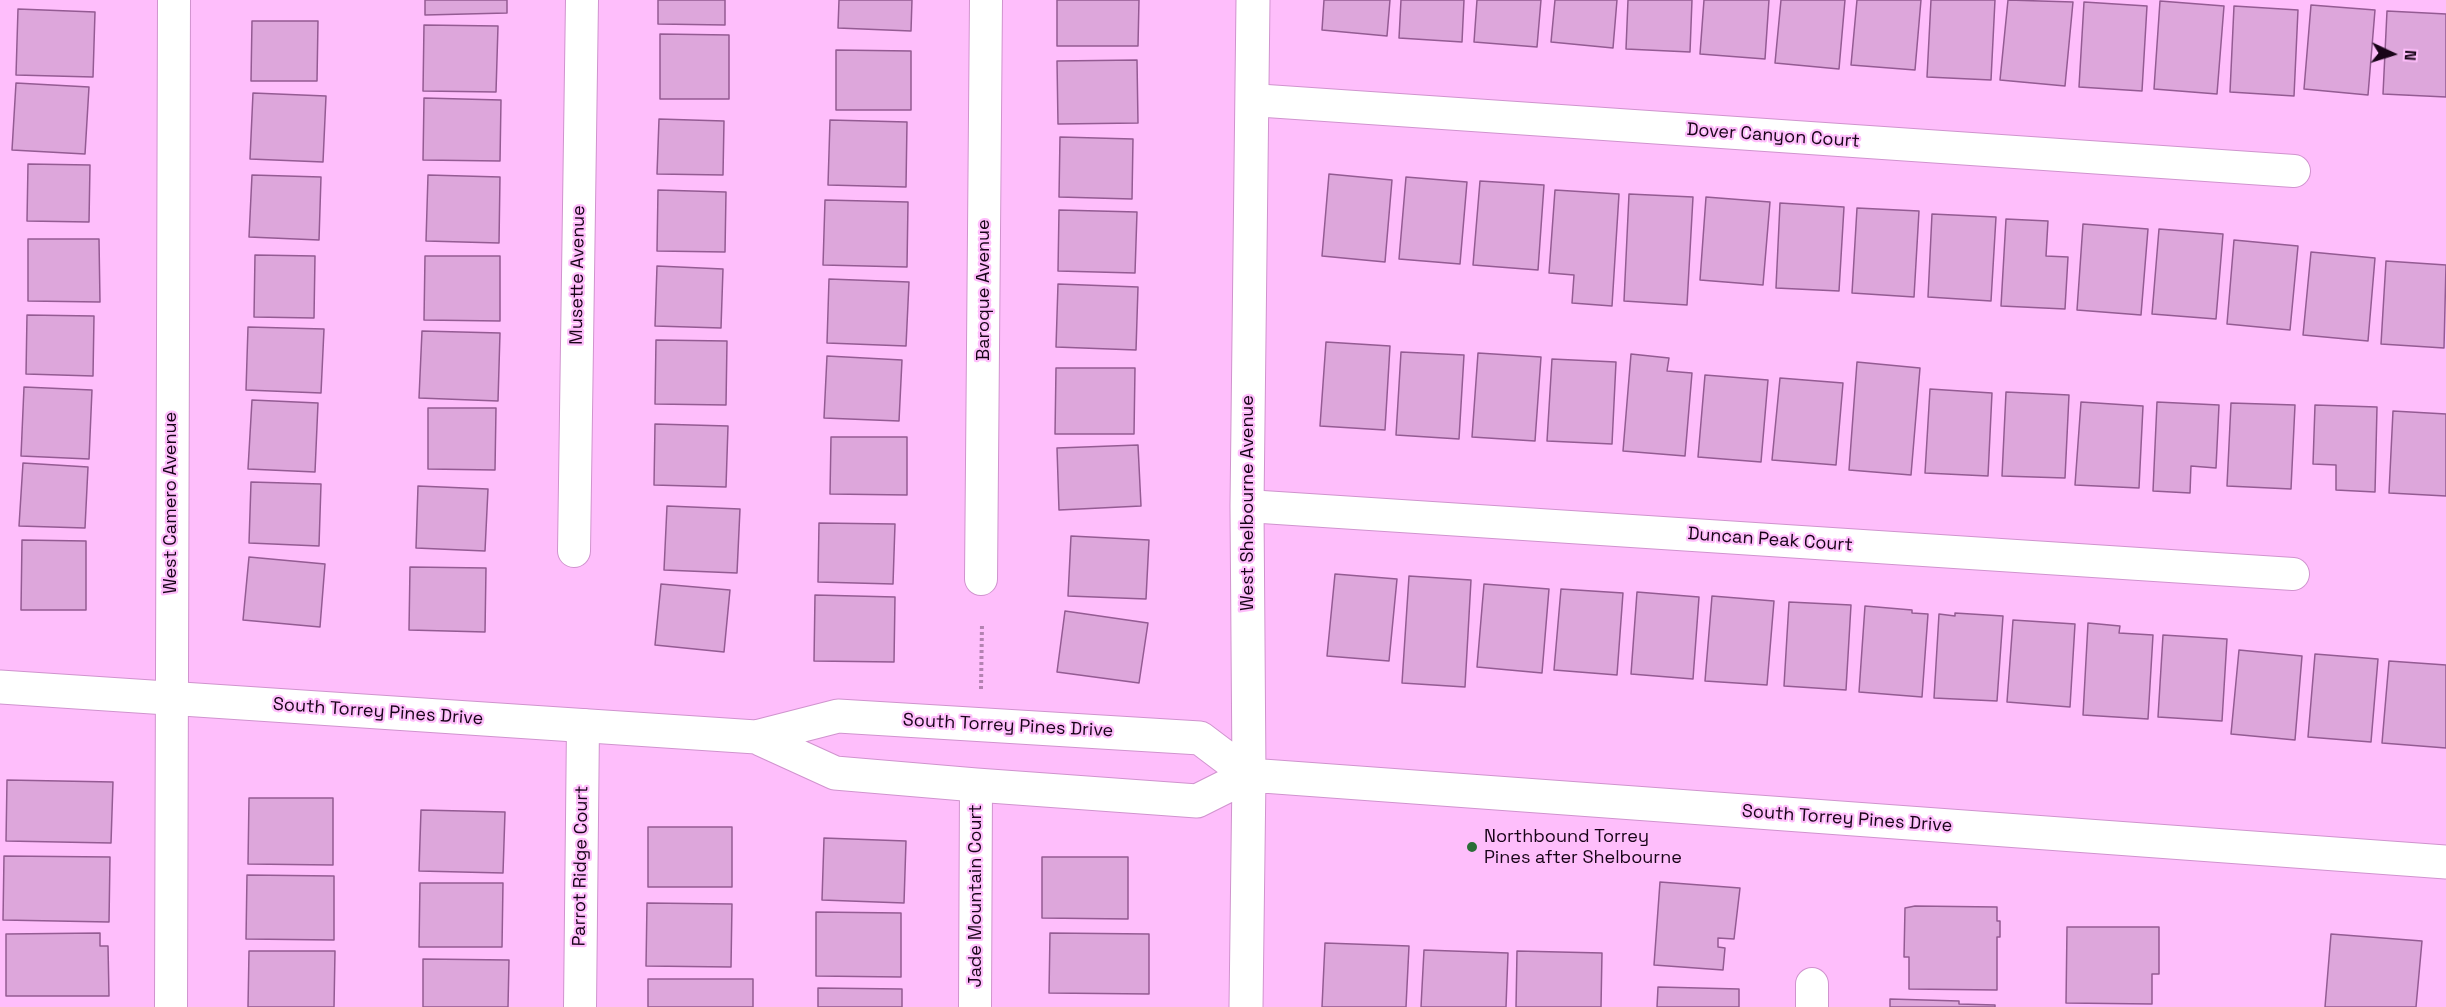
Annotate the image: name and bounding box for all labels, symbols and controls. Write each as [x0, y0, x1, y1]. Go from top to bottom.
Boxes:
north arrow [2362, 24, 2422, 84]
text: N [2400, 49, 2421, 61]
street label: Dover Canyon Court [1686, 119, 1860, 153]
street label: Musette Avenue [566, 205, 590, 345]
street label: Baroque Avenue [973, 219, 995, 361]
street label: West Shelbourne Avenue [1237, 395, 1259, 611]
street label: West Camero Avenue [160, 412, 182, 594]
street label: Duncan Peak Court [1687, 523, 1853, 557]
street label: South Torrey Pines Drive [272, 694, 484, 730]
street label: South Torrey Pines Drive [902, 710, 1114, 742]
street label: Parrot Ridge Court [569, 785, 593, 947]
street label: South Torrey Pines Drive [1741, 801, 1953, 837]
street label: Jade Mountain Court [965, 804, 987, 988]
place label: Northbound Torrey Pines after Shelbourne [1484, 826, 1682, 868]
marker: Northbound Torrey Pines after Shelbourne [1465, 840, 1479, 854]

